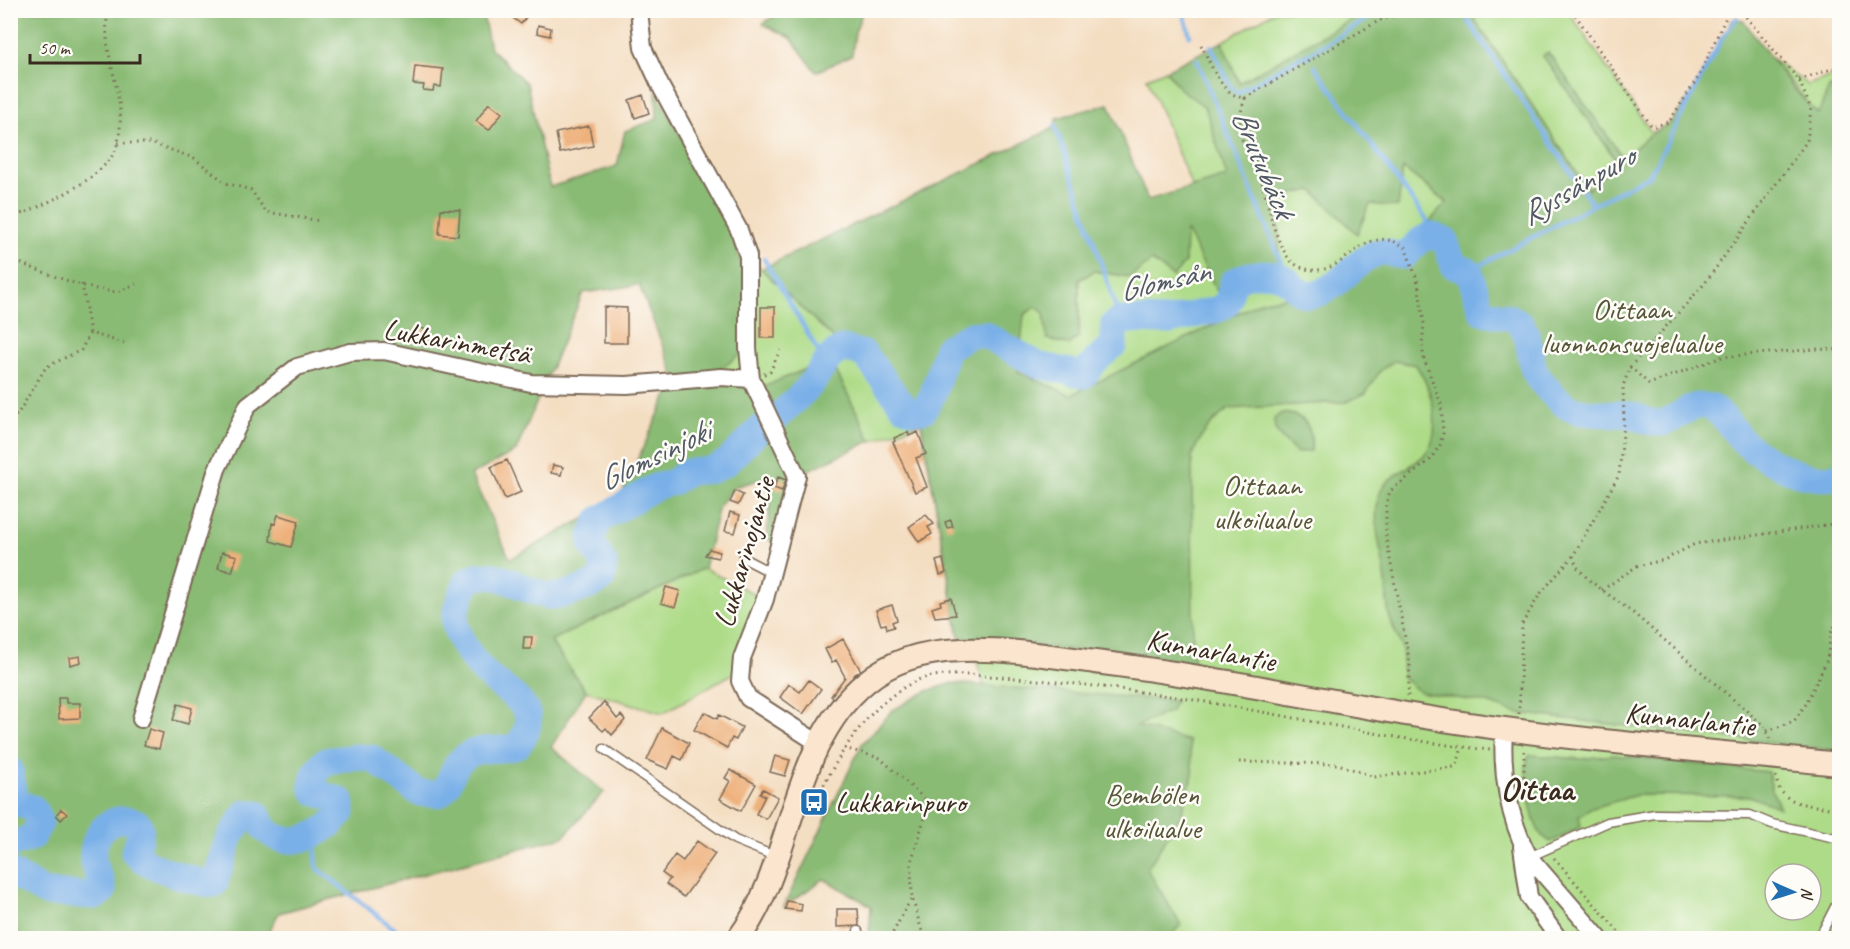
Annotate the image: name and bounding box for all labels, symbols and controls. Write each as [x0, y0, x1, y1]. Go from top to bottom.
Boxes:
scale bar [30, 27, 140, 65]
text: 50 m [39, 37, 72, 59]
water label: Brutubäck [1223, 103, 1307, 228]
water label: Ryssänpuro [1513, 133, 1647, 235]
water label: Glomsån [1115, 250, 1216, 311]
park label: Oittaan luonnonsuojelualue [1542, 290, 1724, 362]
street label: Lukkarinmetsä [381, 309, 535, 373]
water label: Glomsinjoki [592, 407, 724, 500]
park label: Oittaan ulkoilualue [1213, 466, 1313, 538]
street label: Lukkarinojantie [704, 470, 784, 631]
street label: Kunnarlantie [1144, 620, 1281, 680]
street label: Kunnarlantie [1623, 693, 1759, 745]
district label: Oittaa [1501, 768, 1577, 810]
park label: Bembölen ulkoilualue [1103, 775, 1203, 847]
place label: Lukkarinpuro [835, 783, 969, 821]
bus stop icon: Lukkarinpuro [798, 786, 830, 818]
north arrow [1763, 862, 1823, 922]
text: N [1797, 887, 1817, 901]

